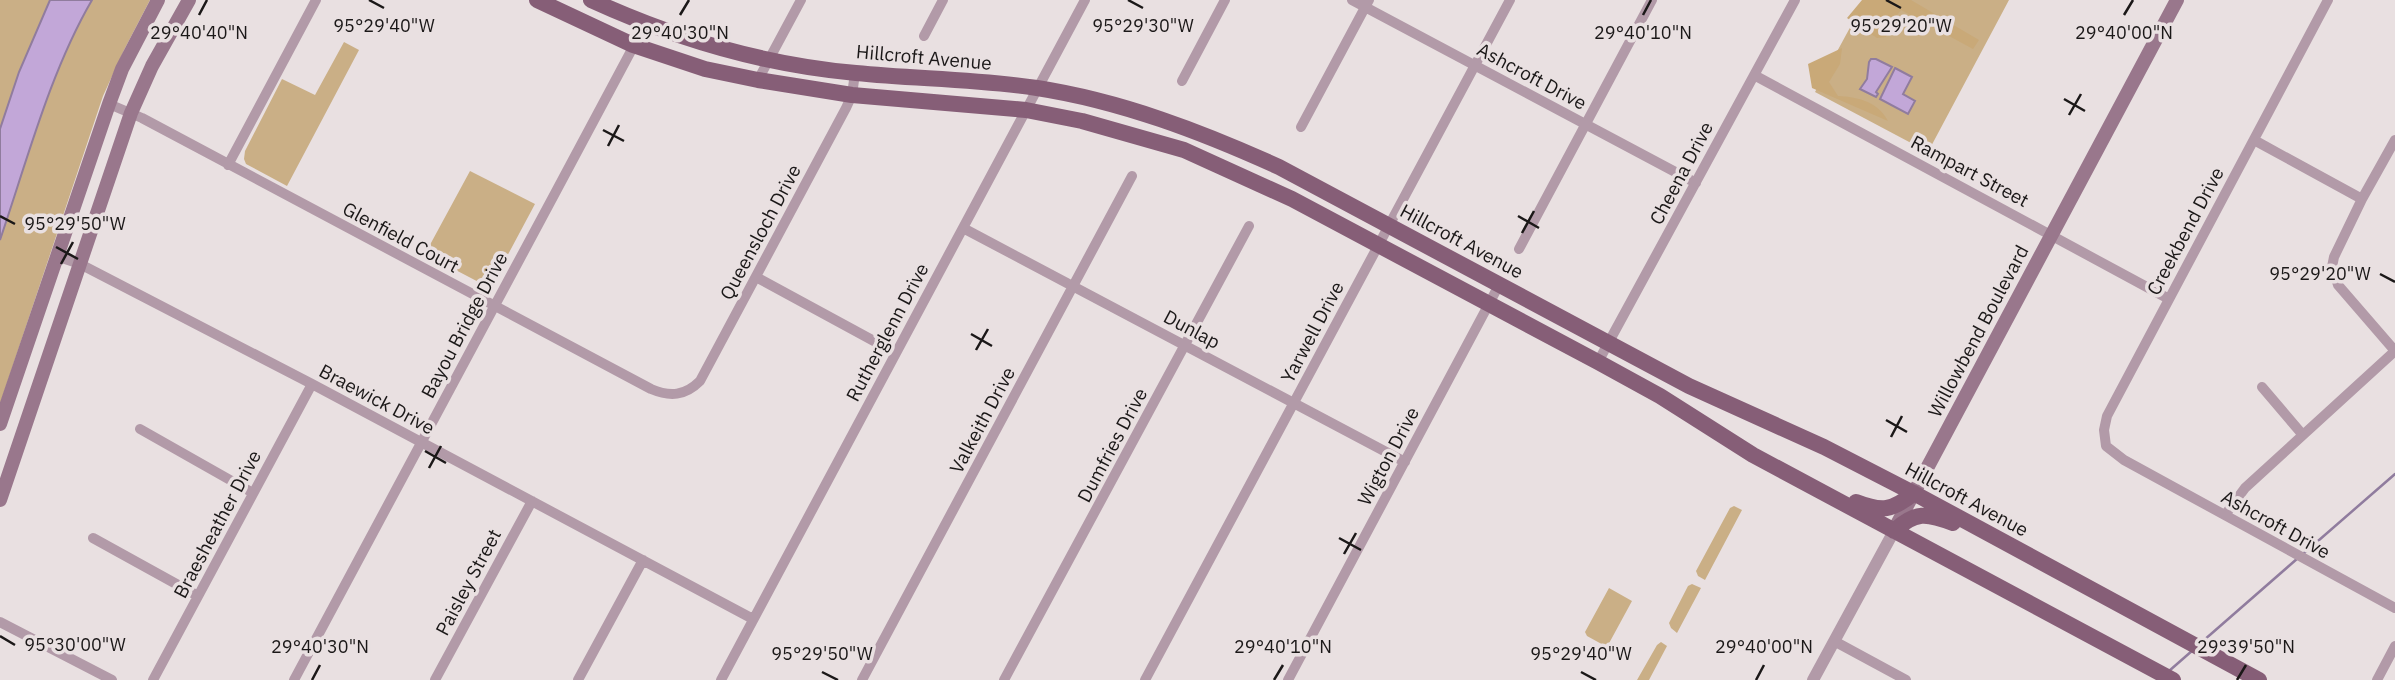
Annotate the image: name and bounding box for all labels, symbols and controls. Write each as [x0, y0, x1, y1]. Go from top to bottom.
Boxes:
text: 95°29'40"W [333, 14, 435, 37]
text: 95°29'30"W [1092, 14, 1194, 37]
text: 95°29'20"W [1850, 14, 1952, 37]
text: 29°40'40"N [150, 21, 248, 44]
text: 29°40'30"N [631, 21, 729, 44]
text: 29°40'10"N [1594, 21, 1692, 44]
text: 29°40'00"N [2075, 21, 2173, 44]
street label: Ashcroft Drive [1473, 37, 1591, 115]
street label: Hillcroft Avenue [855, 39, 993, 75]
street label: Cheena Drive [1644, 117, 1718, 229]
street label: Rampart Street [1907, 130, 2033, 212]
street label: Queensloch Drive [714, 160, 806, 304]
street label: Creekbend Drive [2141, 163, 2229, 299]
street label: Glenfield Court [339, 196, 463, 278]
street label: Hillcroft Avenue [1396, 198, 1528, 284]
text: 95°29'50"W [24, 212, 126, 235]
street label: Willowbend Boulevard [1923, 241, 2033, 421]
street label: Bayou Bridge Drive [415, 248, 513, 402]
street label: Rutherglenn Drive [840, 259, 934, 405]
text: 95°29'20"W [2269, 262, 2371, 285]
street label: Yarwell Drive [1275, 277, 1349, 387]
street label: Dunlap [1160, 304, 1224, 354]
street label: Braewick Drive [315, 359, 439, 439]
street label: Valkeith Drive [944, 363, 1020, 477]
street label: Dumfries Drive [1072, 384, 1152, 506]
street label: Wigton Drive [1352, 403, 1424, 509]
street label: Braesheather Drive [168, 446, 266, 602]
street label: Hillcroft Avenue [1901, 456, 2033, 542]
street label: Ashcroft Drive [2217, 484, 2335, 564]
street label: Paisley Street [430, 525, 506, 639]
text: 95°30'00"W [24, 633, 126, 656]
text: 29°40'30"N [271, 635, 369, 658]
text: 29°40'10"N [1234, 635, 1332, 658]
text: 29°40'00"N [1715, 635, 1813, 658]
text: 29°39'50"N [2197, 635, 2295, 658]
text: 95°29'50"W [771, 642, 873, 665]
text: 95°29'40"W [1530, 642, 1632, 665]

